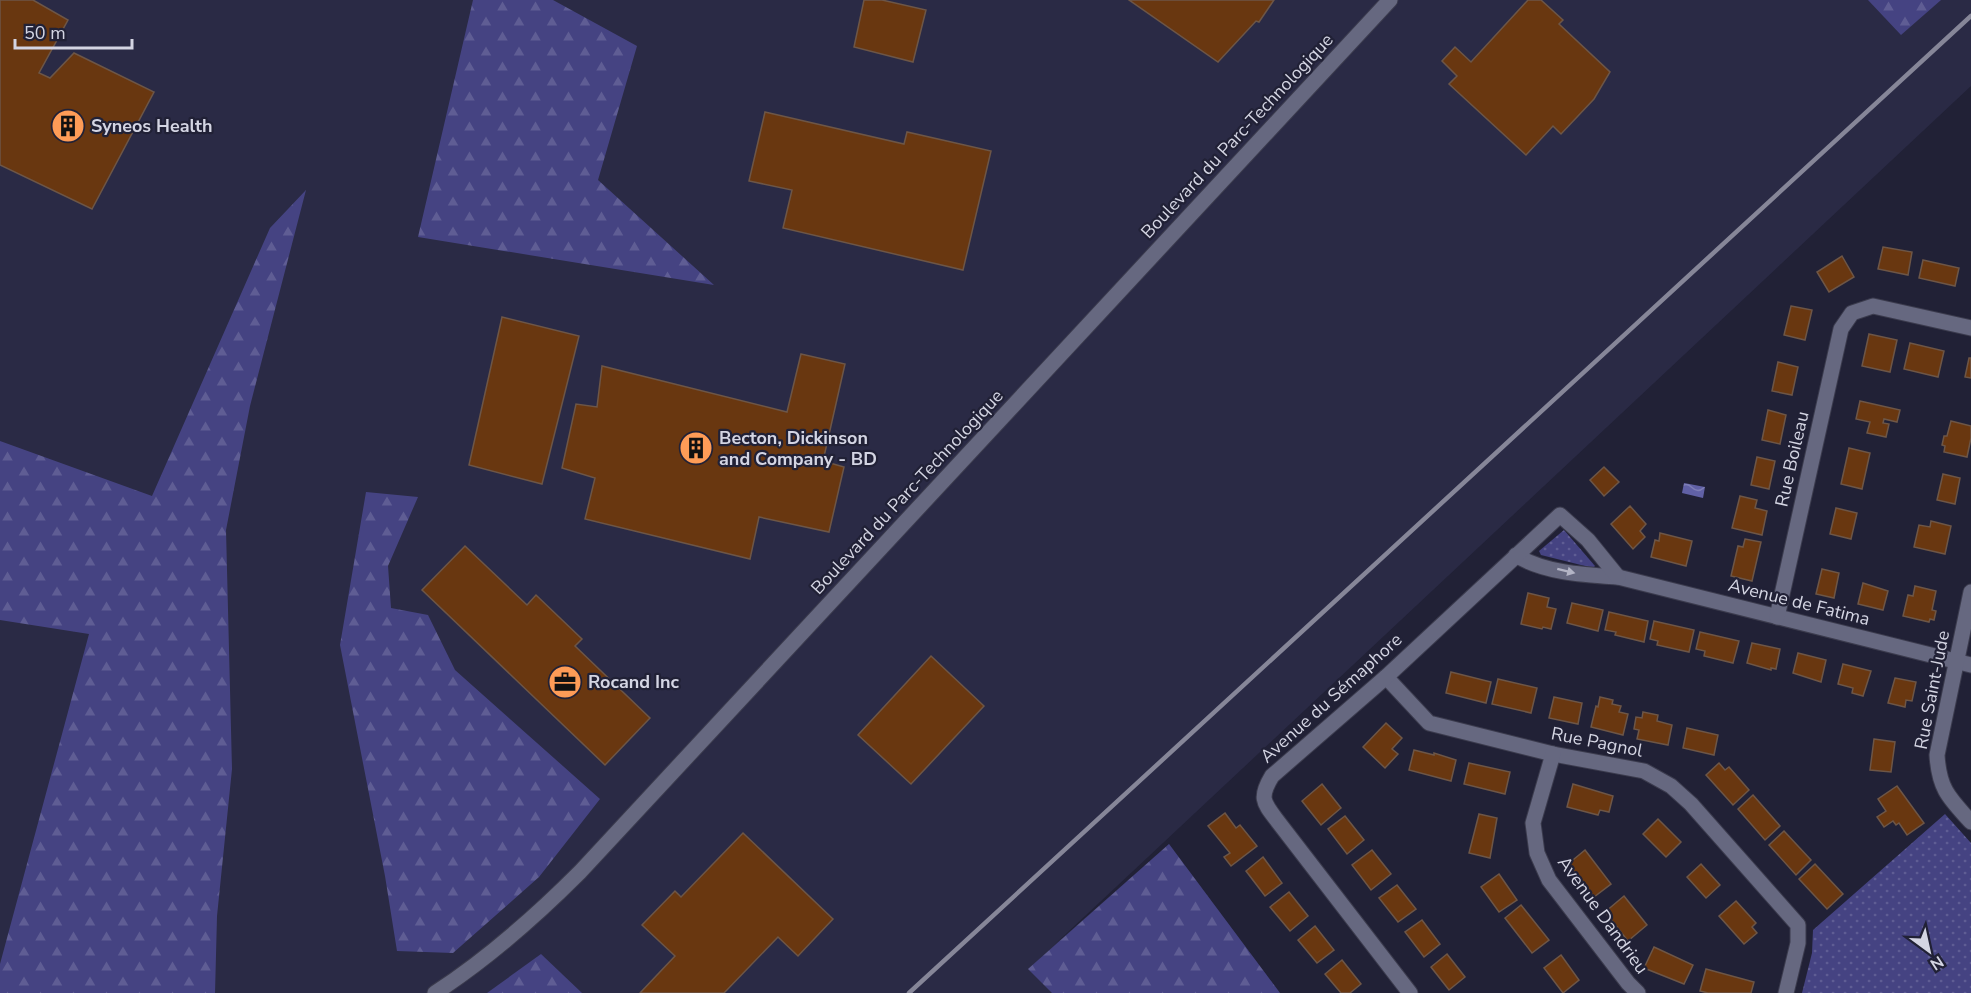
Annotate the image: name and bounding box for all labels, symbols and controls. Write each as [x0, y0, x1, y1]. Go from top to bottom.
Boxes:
scale bar [15, 12, 132, 50]
text: 50 m [24, 21, 66, 45]
street label: Boulevard du Parc-Technologique [1135, 28, 1339, 244]
building icon: Syneos Health [50, 108, 86, 144]
place label: Syneos Health [91, 114, 212, 138]
street label: Boulevard du Parc-Technologique [805, 384, 1009, 600]
street label: Rue Boileau [1769, 409, 1815, 509]
place label: Becton, Dickinson and Company - BD [719, 426, 877, 471]
building icon: Becton, Dickinson and Company - BD [678, 430, 714, 466]
one-way arrow [1557, 567, 1575, 577]
street label: Avenue de Fatima [1726, 573, 1872, 631]
street label: Avenue du Sémaphore [1255, 628, 1407, 768]
street label: Rue Saint-Jude [1909, 629, 1955, 751]
office icon: Rocand Inc [547, 664, 583, 700]
place label: Rocand Inc [588, 670, 680, 694]
street label: Rue Pagnol [1549, 721, 1646, 763]
street label: Avenue Dandrieu [1552, 851, 1654, 979]
north arrow [1899, 921, 1959, 981]
text: N [1926, 950, 1948, 975]

